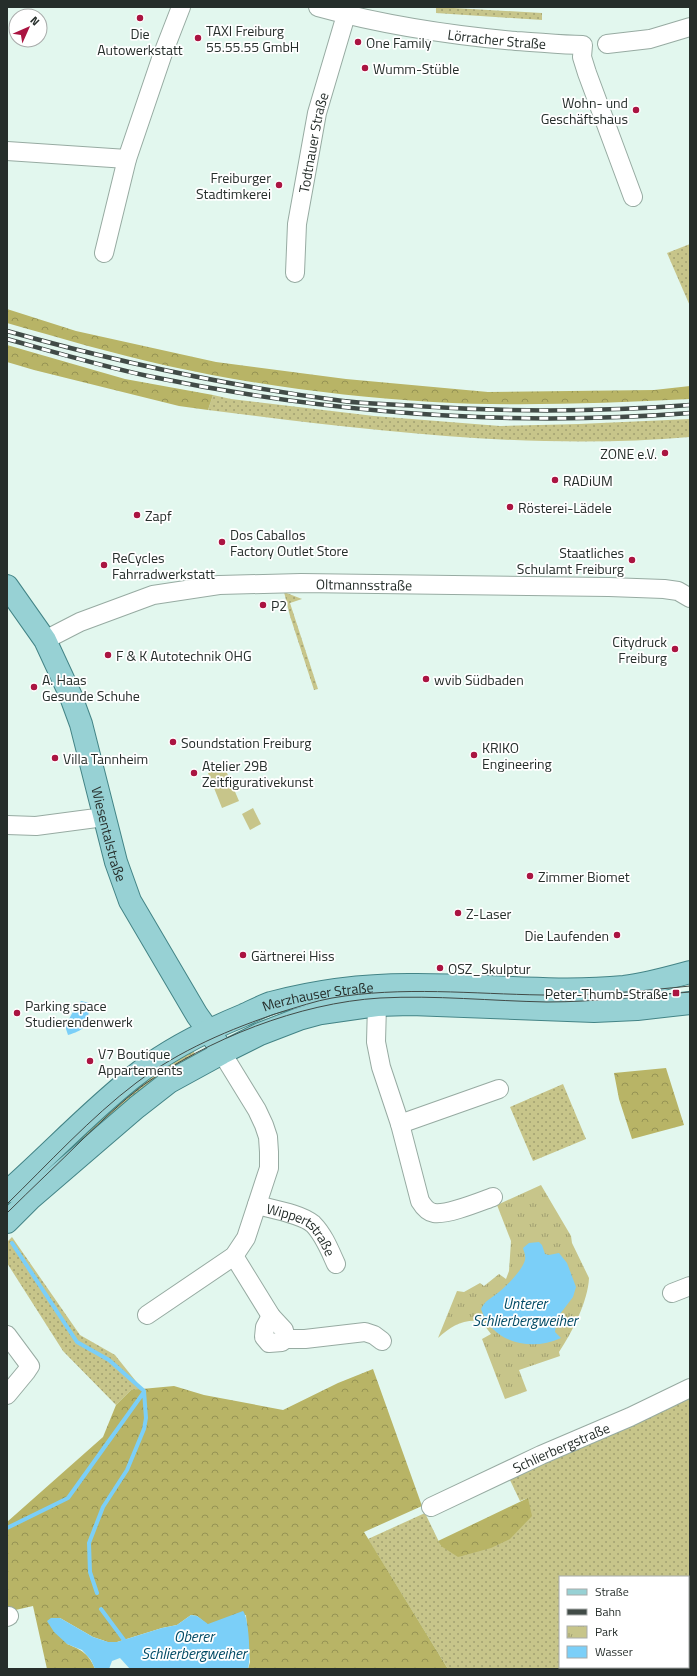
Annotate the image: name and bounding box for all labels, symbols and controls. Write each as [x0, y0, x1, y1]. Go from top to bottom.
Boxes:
north arrow [8, 8, 48, 48]
text: N [27, 13, 43, 29]
marker: Die Autowerkstatt [135, 13, 145, 23]
place label: TAXI Freiburg 55.55.55 GmbH [206, 20, 299, 57]
place label: Die Autowerkstatt [97, 23, 183, 60]
street label: Lörracher Straße [446, 23, 547, 54]
place label: One Family [366, 32, 432, 53]
marker: TAXI Freiburg 55.55.55 GmbH [193, 33, 203, 43]
marker: One Family [353, 37, 363, 47]
place label: Wumm-Stüble [373, 58, 459, 79]
marker: Wumm-Stüble [360, 63, 370, 73]
street label: Todtnauer Straße [292, 90, 333, 195]
place label: Wohn- und Geschäftshaus [541, 92, 628, 129]
marker: Wohn- und Geschäftshaus [631, 105, 641, 115]
place label: Freiburger Stadtimkerei [196, 167, 271, 204]
marker: Freiburger Stadtimkerei [274, 180, 284, 190]
place label: ZONE e.V. [600, 443, 657, 464]
marker: ZONE e.V. [660, 448, 670, 458]
place label: RADiUM [563, 470, 613, 491]
marker: RADiUM [550, 475, 560, 485]
place label: Rösterei-Lädele [518, 497, 612, 518]
marker: Rösterei-Lädele [505, 502, 515, 512]
place label: Zapf [145, 505, 172, 526]
marker: Zapf [132, 510, 142, 520]
place label: Dos Caballos Factory Outlet Store [230, 524, 348, 561]
marker: Dos Caballos Factory Outlet Store [217, 537, 227, 547]
place label: Staatliches Schulamt Freiburg [517, 542, 624, 579]
place label: ReCycles Fahrradwerkstatt [112, 547, 215, 584]
marker: Staatliches Schulamt Freiburg [627, 555, 637, 565]
marker: ReCycles Fahrradwerkstatt [99, 560, 109, 570]
street label: Oltmannsstraße [316, 573, 412, 595]
place label: P2 [271, 595, 287, 616]
marker: P2 [258, 600, 268, 610]
place label: Citydruck Freiburg [612, 631, 667, 668]
marker: Citydruck Freiburg [670, 644, 680, 654]
place label: F & K Autotechnik OHG [116, 645, 252, 666]
marker: F & K Autotechnik OHG [103, 650, 113, 660]
place label: A. Haas Gesunde Schuhe [42, 669, 140, 706]
place label: wvib Südbaden [434, 669, 524, 690]
marker: wvib Südbaden [421, 674, 431, 684]
marker: A. Haas Gesunde Schuhe [29, 682, 39, 692]
place label: Soundstation Freiburg [181, 732, 311, 753]
marker: Soundstation Freiburg [168, 737, 178, 747]
place label: KRIKO Engineering [482, 737, 552, 774]
place label: Villa Tannheim [63, 748, 148, 769]
marker: KRIKO Engineering [469, 750, 479, 760]
marker: Villa Tannheim [50, 753, 60, 763]
place label: Atelier 29B Zeitfigurativekunst [202, 755, 313, 792]
marker: Atelier 29B Zeitfigurativekunst [189, 768, 199, 778]
street label: Wiesentalstraße [87, 784, 133, 884]
place label: Zimmer Biomet [538, 866, 630, 887]
marker: Zimmer Biomet [525, 871, 535, 881]
place label: Z-Laser [466, 903, 511, 924]
marker: Z-Laser [453, 908, 463, 918]
place label: Die Laufenden [525, 925, 609, 946]
marker: Die Laufenden [612, 930, 622, 940]
place label: Gärtnerei Hiss [251, 945, 334, 966]
marker: Gärtnerei Hiss [238, 950, 248, 960]
place label: OSZ_Skulptur [448, 958, 531, 979]
marker: OSZ_Skulptur [435, 963, 445, 973]
street label: Merzhauser Straße [259, 976, 374, 1016]
place label: Peter-Thumb-Straße [545, 983, 668, 1004]
marker: Peter-Thumb-Straße [671, 988, 681, 998]
place label: Parking space Studierendenwerk [25, 995, 133, 1032]
marker: Parking space Studierendenwerk [12, 1008, 22, 1018]
place label: V7 Boutique Appartements [98, 1043, 183, 1080]
marker: V7 Boutique Appartements [85, 1056, 95, 1066]
street label: Wippertstraße [264, 1197, 341, 1259]
water label: Unterer Schlierbergweiher [472, 1292, 580, 1332]
street label: Schlierbergstraße [509, 1416, 613, 1478]
legend [559, 1576, 689, 1668]
text: Straße [595, 1582, 629, 1601]
text: Bahn [595, 1602, 621, 1621]
text: Park [595, 1622, 618, 1641]
water label: Oberer Schlierbergweiher [141, 1625, 249, 1665]
text: Wasser [595, 1642, 633, 1661]

